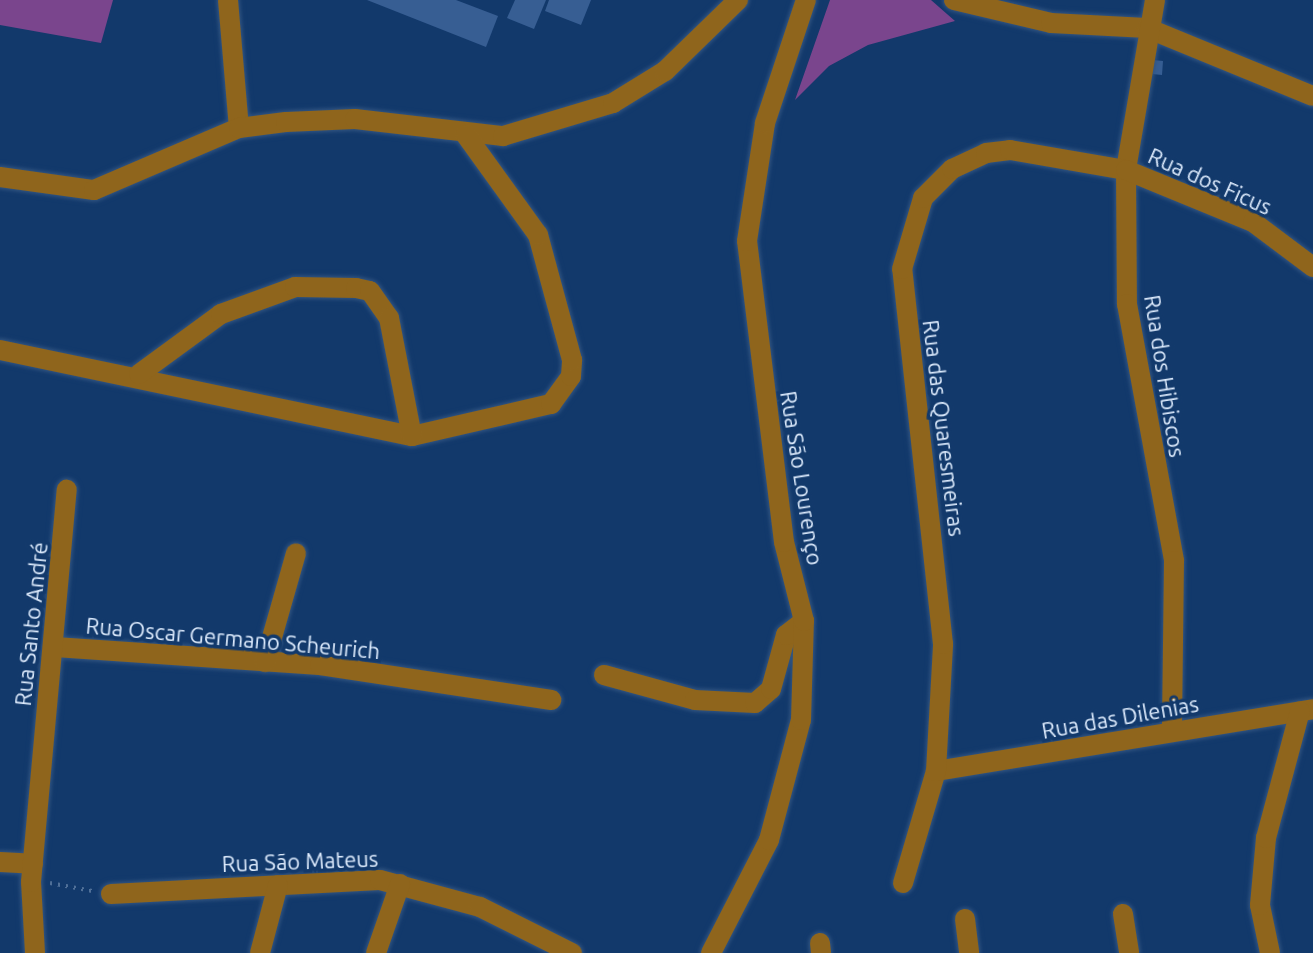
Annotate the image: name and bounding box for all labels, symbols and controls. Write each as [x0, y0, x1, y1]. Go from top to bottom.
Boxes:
street label: Rua dos Ficus [1144, 142, 1276, 220]
street label: Rua dos Hibiscos [1139, 293, 1191, 459]
street label: Rua das Quaresmeiras [918, 318, 970, 538]
street label: Rua São Lourenço [775, 389, 829, 567]
street label: Rua Santo André [9, 541, 53, 707]
street label: Rua Oscar Germano Scheurich [85, 612, 381, 664]
street label: Rua das Dilenias [1039, 690, 1201, 744]
street label: Rua São Mateus [221, 845, 379, 877]

